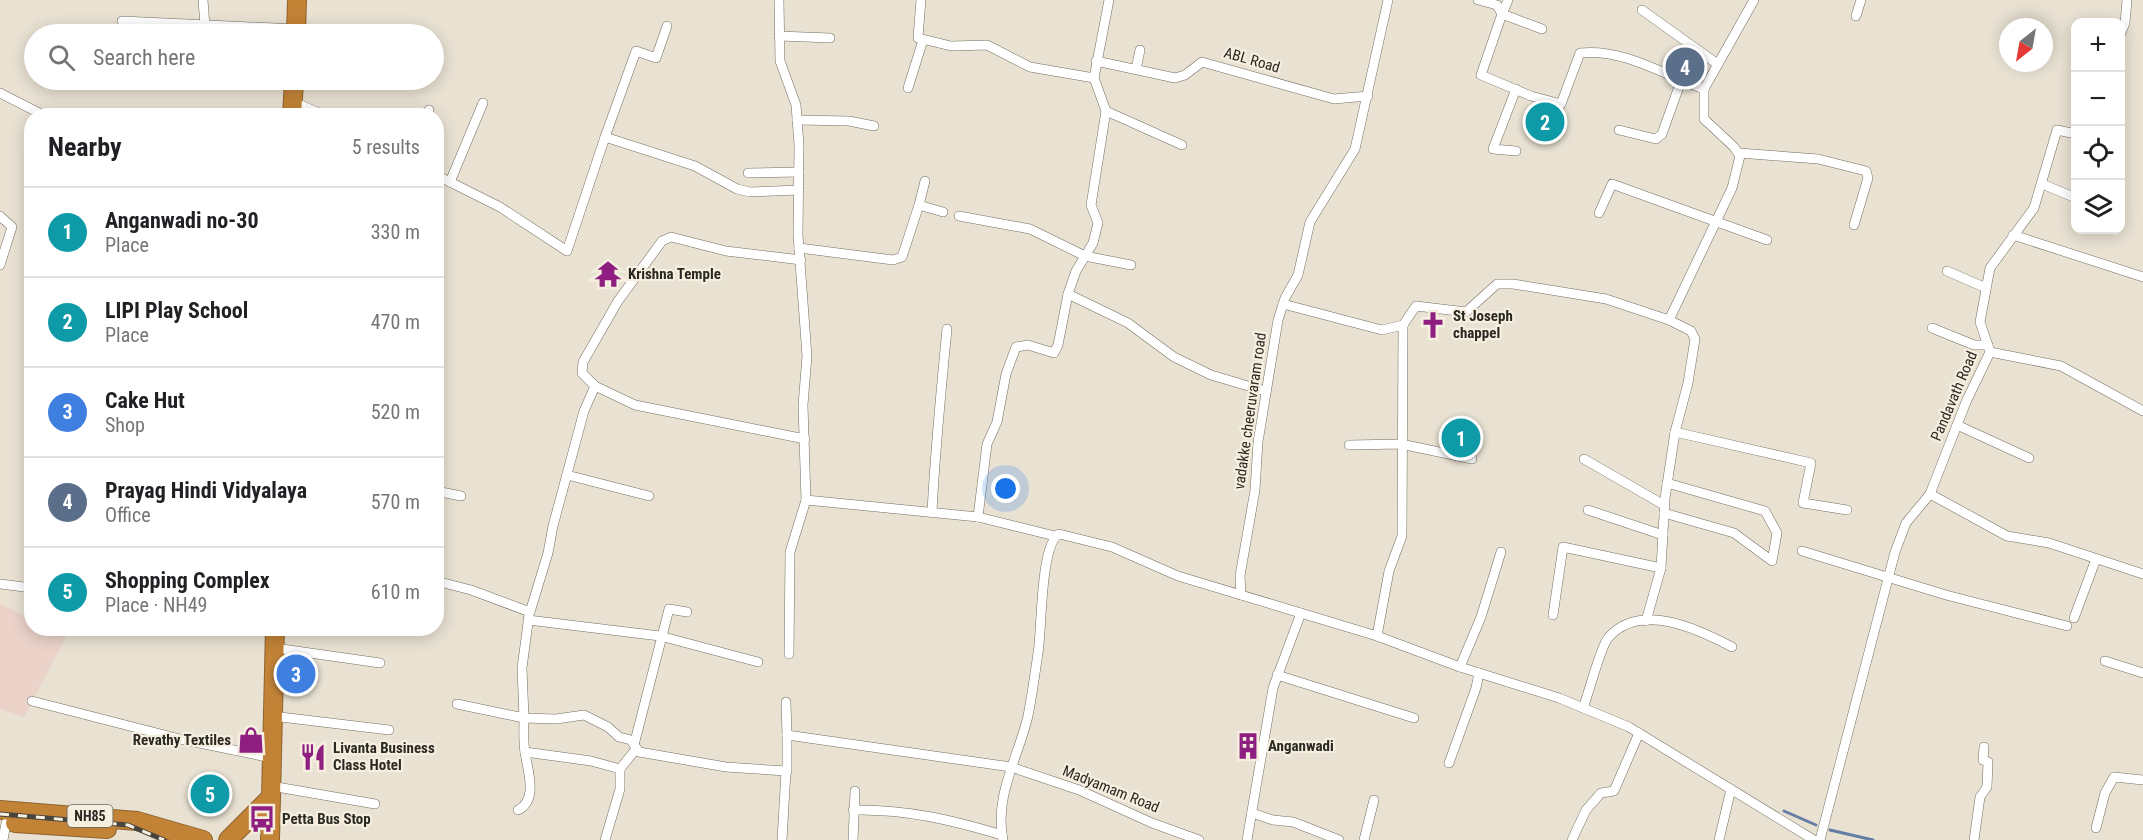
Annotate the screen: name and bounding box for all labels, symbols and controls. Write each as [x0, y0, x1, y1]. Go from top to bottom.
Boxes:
north arrow [1999, 18, 2053, 72]
map controls [2071, 18, 2125, 234]
button: + [2071, 18, 2125, 72]
search box [24, 24, 444, 90]
icon: search [45, 41, 78, 74]
street label: ABL Road [1222, 43, 1282, 77]
pin: 4 [1666, 44, 1704, 90]
text: Search here [93, 45, 195, 70]
button: − [2071, 72, 2125, 126]
pin: 2 [1526, 100, 1564, 144]
button: locate [2071, 126, 2125, 180]
text: Nearby [48, 132, 122, 162]
text: 5 results [352, 135, 420, 159]
button: layers [2071, 180, 2125, 234]
text: Anganwadi no-30 [105, 208, 259, 233]
text: 1 [62, 220, 73, 244]
text: 330 m [371, 220, 420, 244]
text: Place [105, 233, 149, 257]
temple icon: Krishna Temple [593, 259, 623, 289]
place label: Krishna Temple [628, 265, 721, 283]
text: LIPI Play School [105, 298, 248, 323]
place label: St Joseph chappel [1453, 307, 1513, 342]
text: 2 [62, 310, 73, 334]
text: 470 m [371, 310, 420, 334]
church icon: St Joseph chappel [1418, 310, 1448, 340]
text: Place [105, 323, 149, 347]
street label: vadakke cheeruvaram road [1230, 331, 1270, 491]
street label: Pandavath Road [1927, 348, 1981, 444]
text: Cake Hut [105, 388, 185, 413]
text: 3 [62, 400, 73, 424]
text: 520 m [371, 400, 420, 424]
text: Shop [105, 413, 145, 437]
pin: 1 [1442, 416, 1480, 460]
your location [991, 474, 1020, 503]
text: Prayag Hindi Vidyalaya [105, 478, 307, 503]
text: 4 [62, 490, 73, 514]
text: 570 m [371, 490, 420, 514]
text: Office [105, 503, 151, 527]
text: Shopping Complex [105, 568, 270, 593]
text: 5 [62, 580, 73, 604]
text: 610 m [371, 580, 420, 604]
text: Place · NH49 [105, 593, 207, 617]
pin: 3 [276, 652, 316, 696]
shop icon: Revathy Textiles [236, 725, 266, 755]
place label: Revathy Textiles [133, 731, 231, 749]
building icon: Anganwadi [1233, 731, 1263, 761]
place label: Anganwadi [1268, 737, 1334, 755]
place label: Livanta Business Class Hotel [333, 739, 435, 774]
restaurant icon: Livanta Business Class Hotel [298, 742, 328, 772]
street label: Madyamam Road [1060, 761, 1162, 817]
pin: 5 [190, 772, 230, 816]
bus stop icon: Petta Bus Stop [247, 804, 277, 834]
road number: NH85 [68, 805, 112, 827]
place label: Petta Bus Stop [282, 810, 371, 828]

